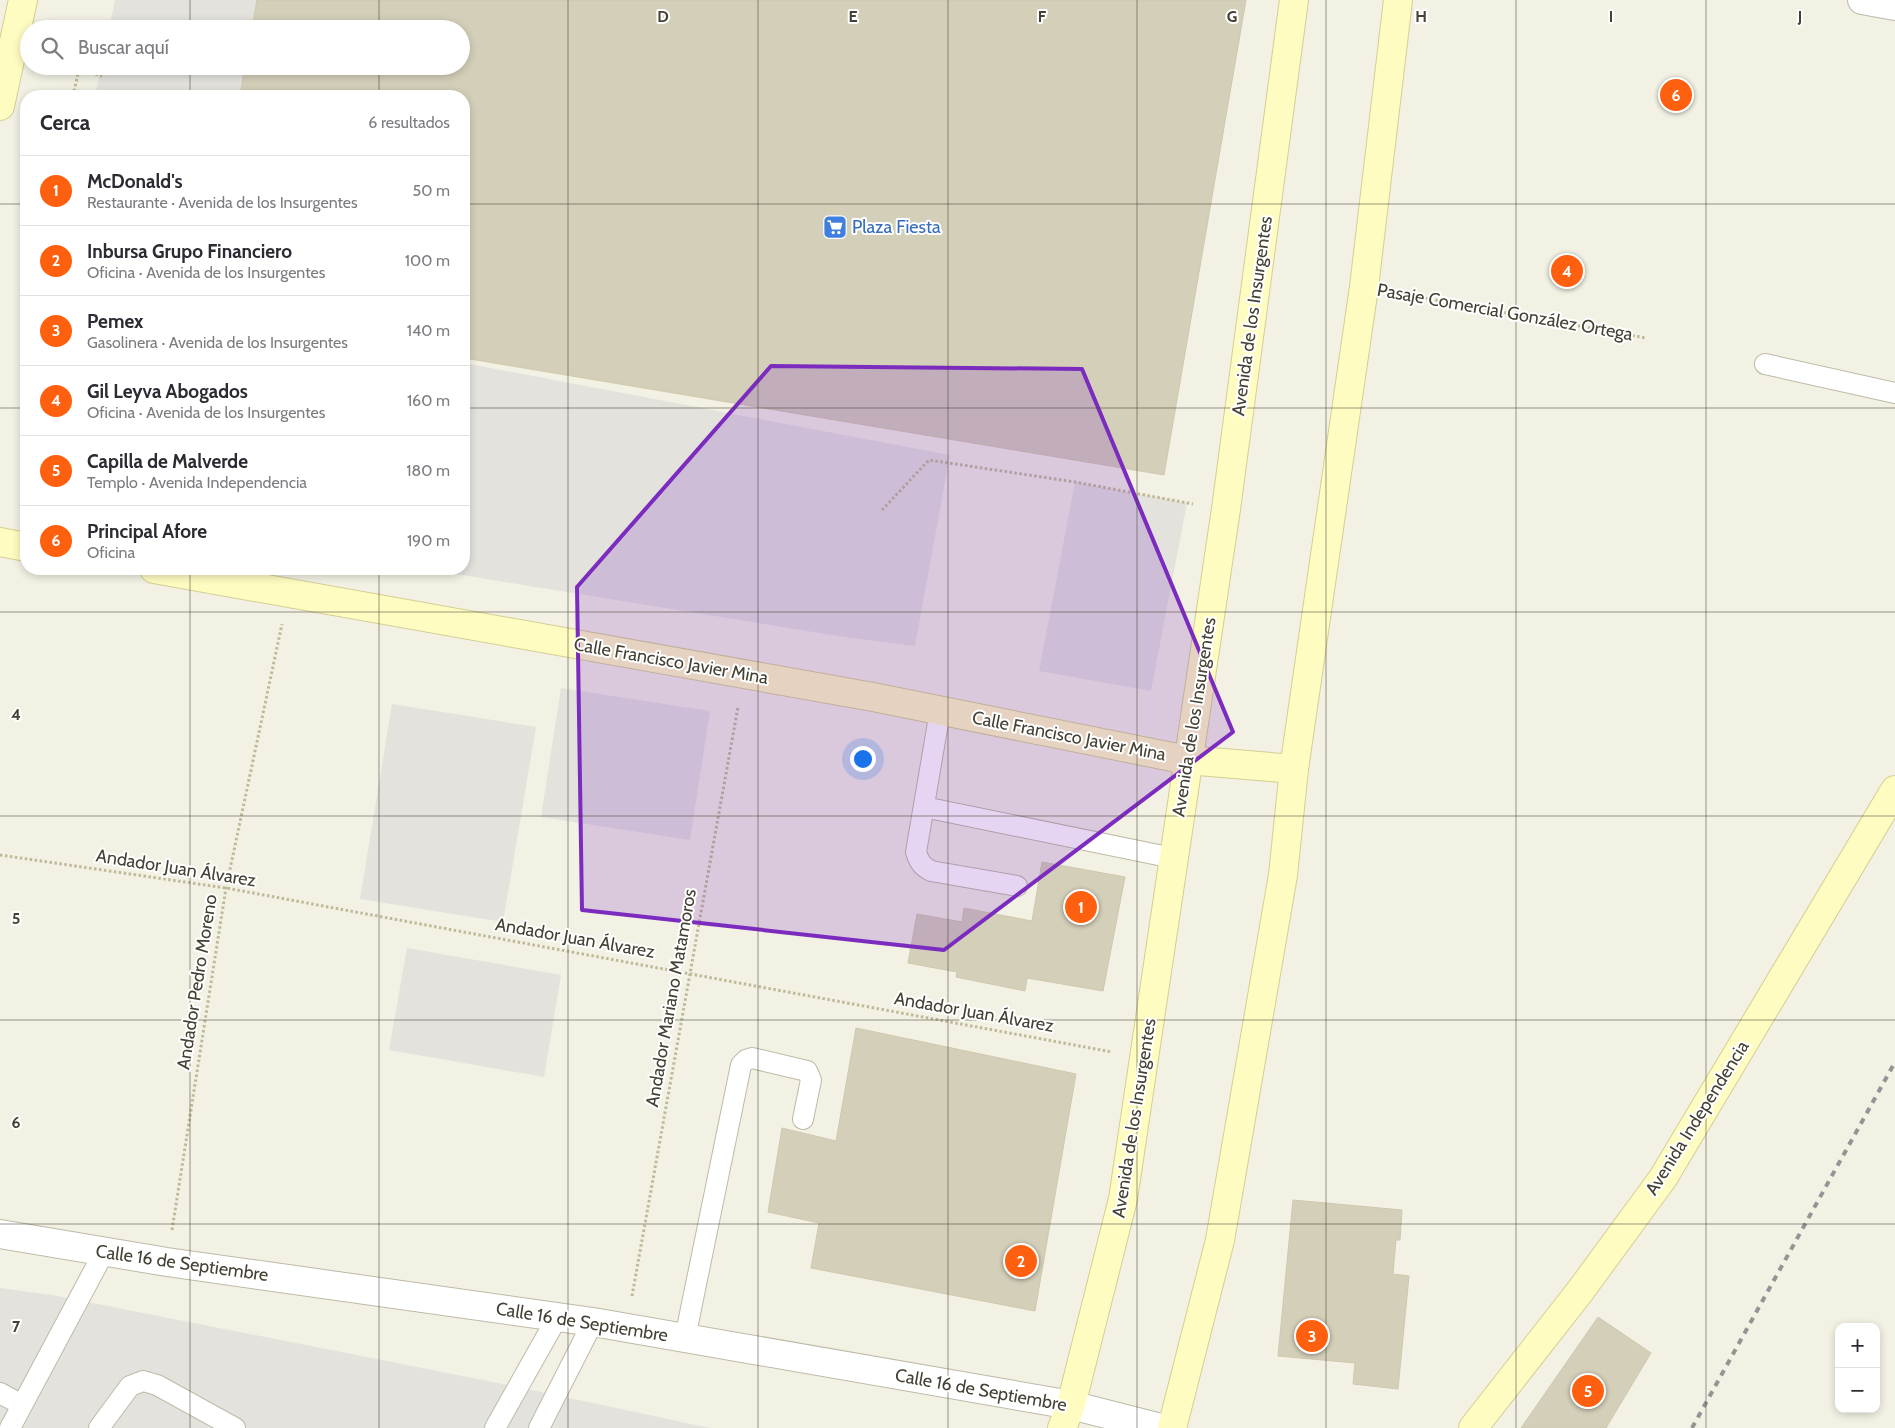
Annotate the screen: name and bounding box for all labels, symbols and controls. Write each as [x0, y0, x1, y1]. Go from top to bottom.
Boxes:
text: D [657, 7, 669, 26]
text: E [848, 7, 858, 26]
text: F [1038, 7, 1047, 26]
text: G [1227, 7, 1237, 26]
text: H [1415, 7, 1427, 26]
text: I [1609, 7, 1613, 26]
text: J [1797, 7, 1802, 26]
search box [20, 20, 470, 75]
icon: search [38, 34, 66, 62]
text: Buscar aquí [78, 36, 169, 59]
pin: 6 [1660, 76, 1692, 114]
text: Cerca [40, 110, 90, 135]
text: 6 resultados [368, 113, 450, 132]
text: McDonald's [87, 170, 183, 193]
text: 1 [53, 181, 59, 200]
text: 50 m [413, 181, 450, 200]
text: Restaurante · Avenida de los Insurgentes [87, 193, 358, 212]
supermarket icon: Plaza Fiesta [822, 214, 848, 240]
street label: Avenida de los Insurgentes [1227, 215, 1277, 417]
place label: Plaza Fiesta [852, 216, 941, 238]
text: Inbursa Grupo Financiero [87, 240, 292, 263]
text: 2 [52, 251, 60, 270]
text: 100 m [405, 251, 450, 270]
pin: 4 [1551, 252, 1583, 290]
text: Oficina · Avenida de los Insurgentes [87, 263, 325, 282]
street label: Pasaje Comercial González Ortega [1375, 279, 1635, 345]
text: Pemex [87, 310, 143, 333]
text: 3 [52, 321, 60, 340]
text: 140 m [407, 321, 450, 340]
text: Gasolinera · Avenida de los Insurgentes [87, 333, 348, 352]
text: Gil Leyva Abogados [87, 380, 248, 403]
text: 4 [51, 391, 61, 410]
text: 160 m [407, 391, 450, 410]
text: Oficina · Avenida de los Insurgentes [87, 403, 325, 422]
text: Capilla de Malverde [87, 450, 248, 473]
text: 5 [52, 461, 60, 480]
text: 180 m [406, 461, 450, 480]
text: Templo · Avenida Independencia [87, 473, 307, 492]
text: Principal Afore [87, 520, 207, 543]
text: 6 [52, 531, 61, 550]
text: 190 m [407, 531, 450, 550]
text: Oficina [87, 543, 135, 562]
street label: Avenida de los Insurgentes [1167, 616, 1221, 818]
street label: Calle Francisco Javier Mina [572, 633, 770, 689]
text: 4 [11, 705, 21, 724]
street label: Calle Francisco Javier Mina [970, 706, 1168, 766]
your location [850, 746, 876, 772]
street label: Andador Juan Álvarez [94, 844, 258, 892]
street label: Andador Mariano Matamoros [641, 887, 701, 1109]
pin: 1 [1065, 888, 1097, 926]
street label: Andador Pedro Moreno [172, 893, 222, 1071]
text: 5 [12, 909, 20, 928]
street label: Andador Juan Álvarez [494, 913, 657, 963]
street label: Andador Juan Álvarez [893, 987, 1056, 1037]
street label: Avenida de los Insurgentes [1107, 1017, 1161, 1219]
street label: Avenida Independencia [1641, 1036, 1754, 1199]
text: 6 [12, 1113, 21, 1132]
street label: Calle 16 de Septiembre [94, 1240, 270, 1286]
pin: 2 [1005, 1242, 1037, 1280]
street label: Calle 16 de Septiembre [494, 1298, 670, 1346]
text: 7 [12, 1317, 21, 1336]
pin: 3 [1296, 1317, 1328, 1355]
map controls [1835, 1323, 1880, 1413]
button: + [1835, 1323, 1880, 1368]
street label: Calle 16 de Septiembre [893, 1364, 1069, 1416]
button: − [1835, 1368, 1880, 1413]
pin: 5 [1572, 1372, 1604, 1410]

